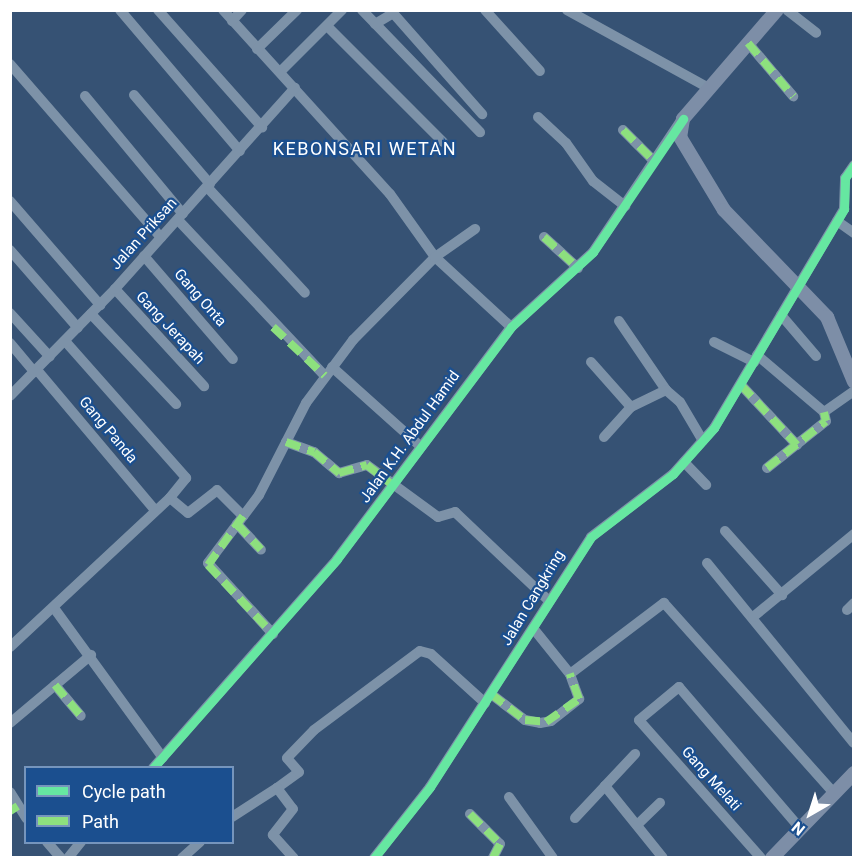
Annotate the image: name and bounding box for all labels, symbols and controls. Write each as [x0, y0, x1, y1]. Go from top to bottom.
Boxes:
district label: KEBONSARI WETAN [273, 138, 457, 160]
street label: Jalan Priksan [107, 194, 181, 274]
street label: Gang Onta [170, 266, 230, 330]
street label: Gang Jerapah [132, 288, 208, 368]
street label: Jalan K.H. Abdul Hamid [356, 368, 464, 506]
street label: Gang Panda [75, 393, 141, 467]
street label: Jalan Cangkring [497, 547, 569, 649]
street label: Gang Melati [677, 743, 745, 815]
legend [24, 766, 234, 844]
text: Cycle path [82, 781, 166, 802]
north arrow [780, 784, 840, 844]
text: Path [82, 811, 119, 832]
text: N [788, 817, 809, 839]

